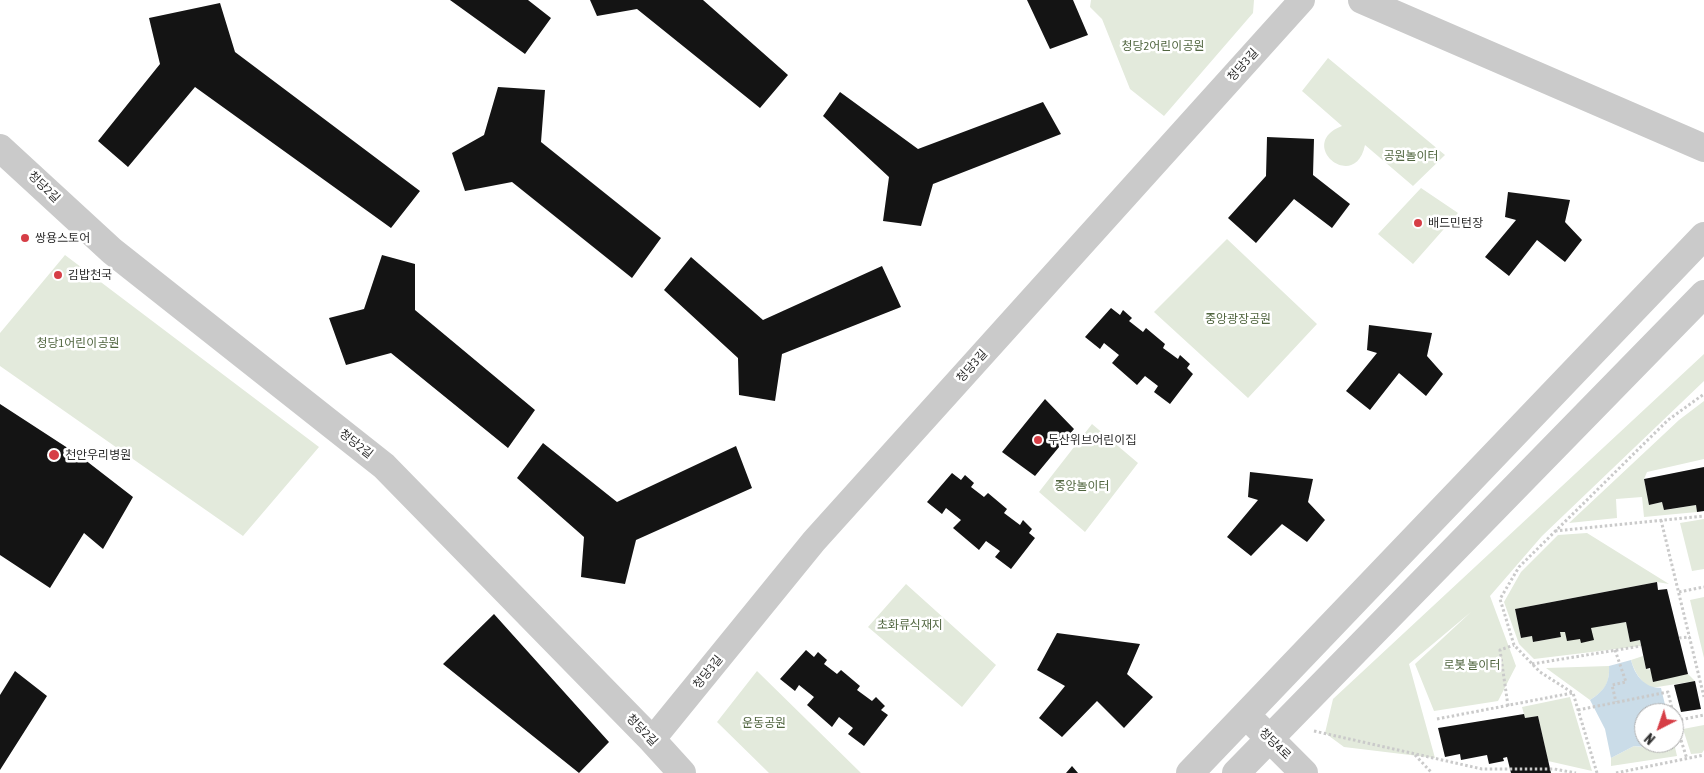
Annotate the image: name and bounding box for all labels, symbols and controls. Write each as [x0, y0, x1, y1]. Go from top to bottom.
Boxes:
park label: 청당2어린이공원 [1122, 39, 1204, 53]
street label: 청당3길 [1225, 46, 1261, 84]
park label: 공원놀이터 [1383, 149, 1439, 163]
street label: 청당2길 [25, 168, 63, 206]
place label: 배드민턴장 [1428, 216, 1483, 230]
marker: 배드민턴장 [1412, 217, 1424, 229]
place label: 쌍용스토어 [35, 231, 90, 245]
marker: 쌍용스토어 [19, 232, 31, 244]
place label: 김밥천국 [68, 268, 112, 282]
marker: 김밥천국 [52, 269, 64, 281]
park label: 중앙광장공원 [1205, 312, 1271, 326]
park label: 청당1어린이공원 [37, 336, 119, 350]
street label: 청당3길 [954, 347, 990, 385]
street label: 청당2길 [336, 426, 376, 462]
place label: 두산위브어린이집 [1048, 433, 1136, 447]
marker: 두산위브어린이집 [1032, 434, 1044, 446]
marker: 천안우리병원 [47, 448, 61, 462]
place label: 천안우리병원 [65, 448, 131, 462]
park label: 중앙놀이터 [1054, 479, 1110, 493]
park label: 초화류식재지 [877, 618, 943, 632]
street label: 청당3길 [690, 652, 726, 692]
park label: 로봇 놀이터 [1444, 658, 1500, 672]
north arrow [1634, 703, 1684, 753]
street label: 청당2길 [623, 711, 661, 749]
park label: 운동공원 [742, 716, 786, 730]
street label: 청당4로 [1256, 725, 1294, 763]
text: N [1641, 730, 1658, 747]

